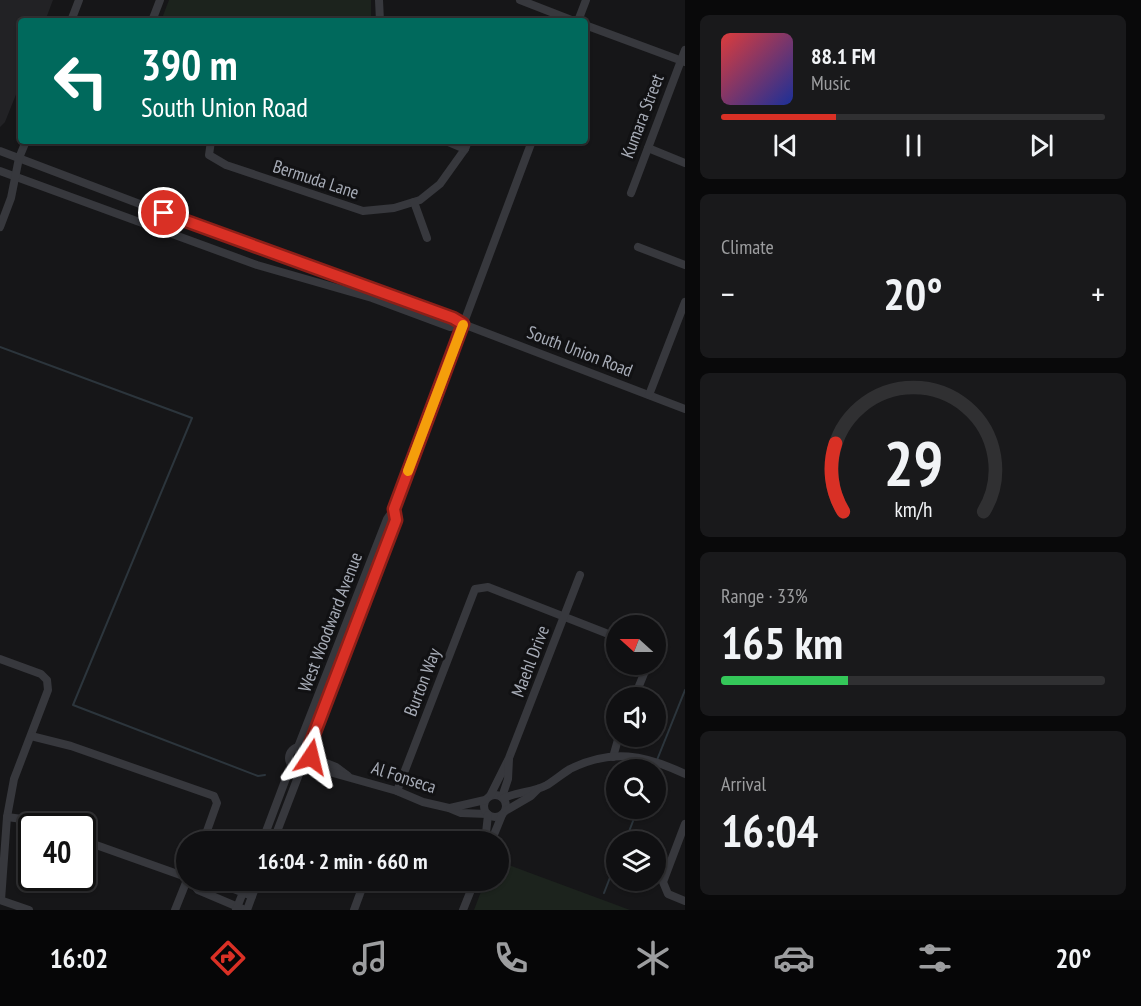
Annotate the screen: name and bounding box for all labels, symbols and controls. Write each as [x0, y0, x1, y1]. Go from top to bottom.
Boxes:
text: 390 m [141, 37, 238, 92]
icon: left [42, 42, 120, 120]
text: 88.1 FM [811, 42, 876, 70]
text: Music [811, 70, 851, 96]
street label: Kumara Street [615, 71, 669, 161]
text: South Union Road [141, 90, 308, 124]
icon: previous [769, 129, 802, 162]
icon: pause [897, 129, 930, 162]
icon: next [1025, 129, 1058, 162]
street label: Bermuda Lane [270, 154, 362, 204]
pin [138, 187, 189, 238]
icon: arrive [147, 196, 180, 229]
text: Climate [721, 234, 774, 260]
text: 20° [883, 264, 943, 322]
text: − [721, 272, 735, 315]
text: + [1091, 272, 1105, 315]
street label: South Union Road [524, 320, 636, 382]
text: 29 [883, 422, 943, 503]
text: km/h [894, 495, 932, 523]
street label: West Woodward Avenue [293, 549, 367, 695]
text: Range · 33% [721, 583, 808, 609]
text: 165 km [721, 613, 843, 671]
north arrow [606, 615, 666, 675]
map controls [606, 615, 666, 891]
street label: Maehl Drive [506, 622, 554, 700]
street label: Burton Way [399, 644, 446, 719]
button: sound [606, 687, 666, 747]
position arrow [279, 725, 343, 789]
street label: Al Fonseca [369, 756, 439, 798]
button: search [606, 759, 666, 819]
text: Arrival [721, 771, 766, 797]
text: 16:04 [721, 801, 818, 859]
speed limit sign: 40 [18, 813, 96, 891]
button: layers [606, 831, 666, 891]
text: 16:04 · 2 min · 660 m [257, 847, 428, 875]
icon: directions [207, 937, 249, 979]
icon: music [349, 937, 391, 979]
icon: phone [490, 937, 532, 979]
icon: climate [632, 937, 674, 979]
icon: car [773, 937, 815, 979]
icon: filters [914, 937, 956, 979]
text: 16:02 [50, 941, 108, 975]
text: 20° [1056, 941, 1091, 975]

